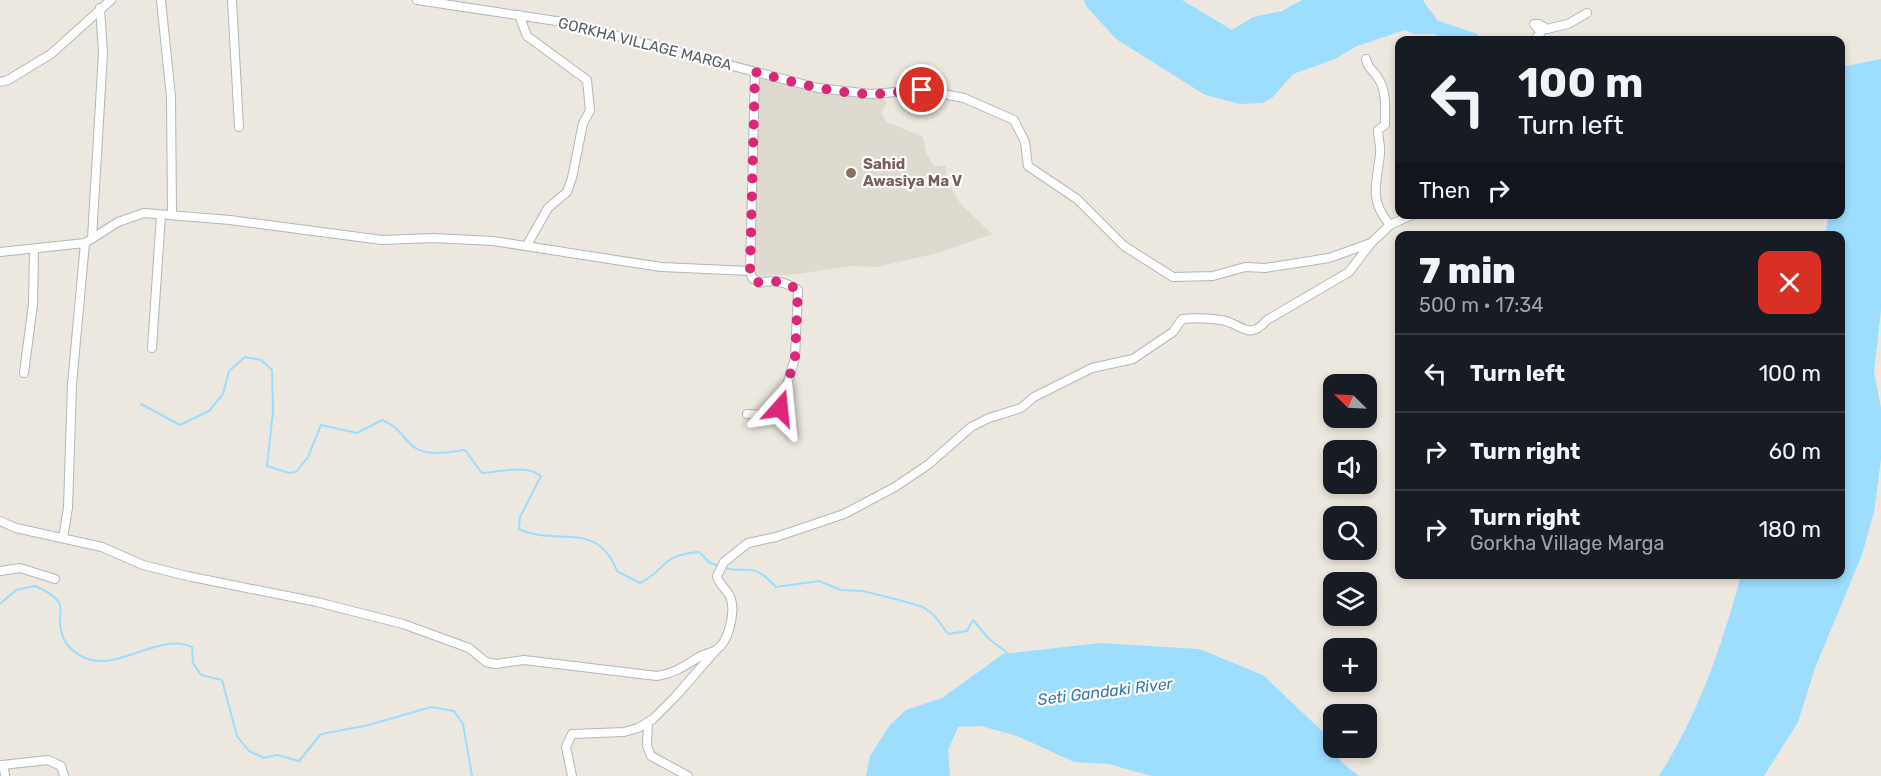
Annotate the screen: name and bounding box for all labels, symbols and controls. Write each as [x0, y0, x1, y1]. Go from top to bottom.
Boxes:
street label: GORKHA VILLAGE MARGA [556, 14, 734, 74]
text: 100 m [1518, 58, 1643, 108]
icon: left [1419, 60, 1497, 138]
pin [896, 64, 947, 115]
icon: arrive [905, 73, 938, 106]
text: Turn left [1518, 109, 1623, 141]
place label: Sahid Awasiya Ma V [863, 155, 963, 190]
marker: Sahid Awasiya Ma V [844, 166, 858, 180]
icon: right [1482, 174, 1515, 207]
text: Then [1419, 177, 1470, 204]
text: 7 min [1419, 249, 1516, 292]
button: close [1758, 251, 1821, 314]
text: 500 m · 17:34 [1419, 293, 1544, 317]
icon: left [1419, 357, 1452, 390]
text: Turn left [1470, 360, 1565, 387]
text: 100 m [1759, 360, 1821, 387]
north arrow [1323, 374, 1377, 428]
map controls [1323, 374, 1377, 758]
position arrow [748, 376, 812, 440]
icon: right [1419, 435, 1452, 468]
text: Turn right [1470, 438, 1580, 465]
text: 60 m [1769, 438, 1821, 465]
button: sound [1323, 440, 1377, 494]
text: Turn right [1470, 504, 1580, 531]
button: search [1323, 506, 1377, 560]
icon: right [1419, 513, 1452, 546]
text: 180 m [1759, 516, 1821, 543]
text: Gorkha Village Marga [1470, 531, 1665, 555]
button: layers [1323, 572, 1377, 626]
button: + [1323, 638, 1377, 692]
water label: Seti Gandaki River [1037, 674, 1174, 709]
button: − [1323, 704, 1377, 758]

